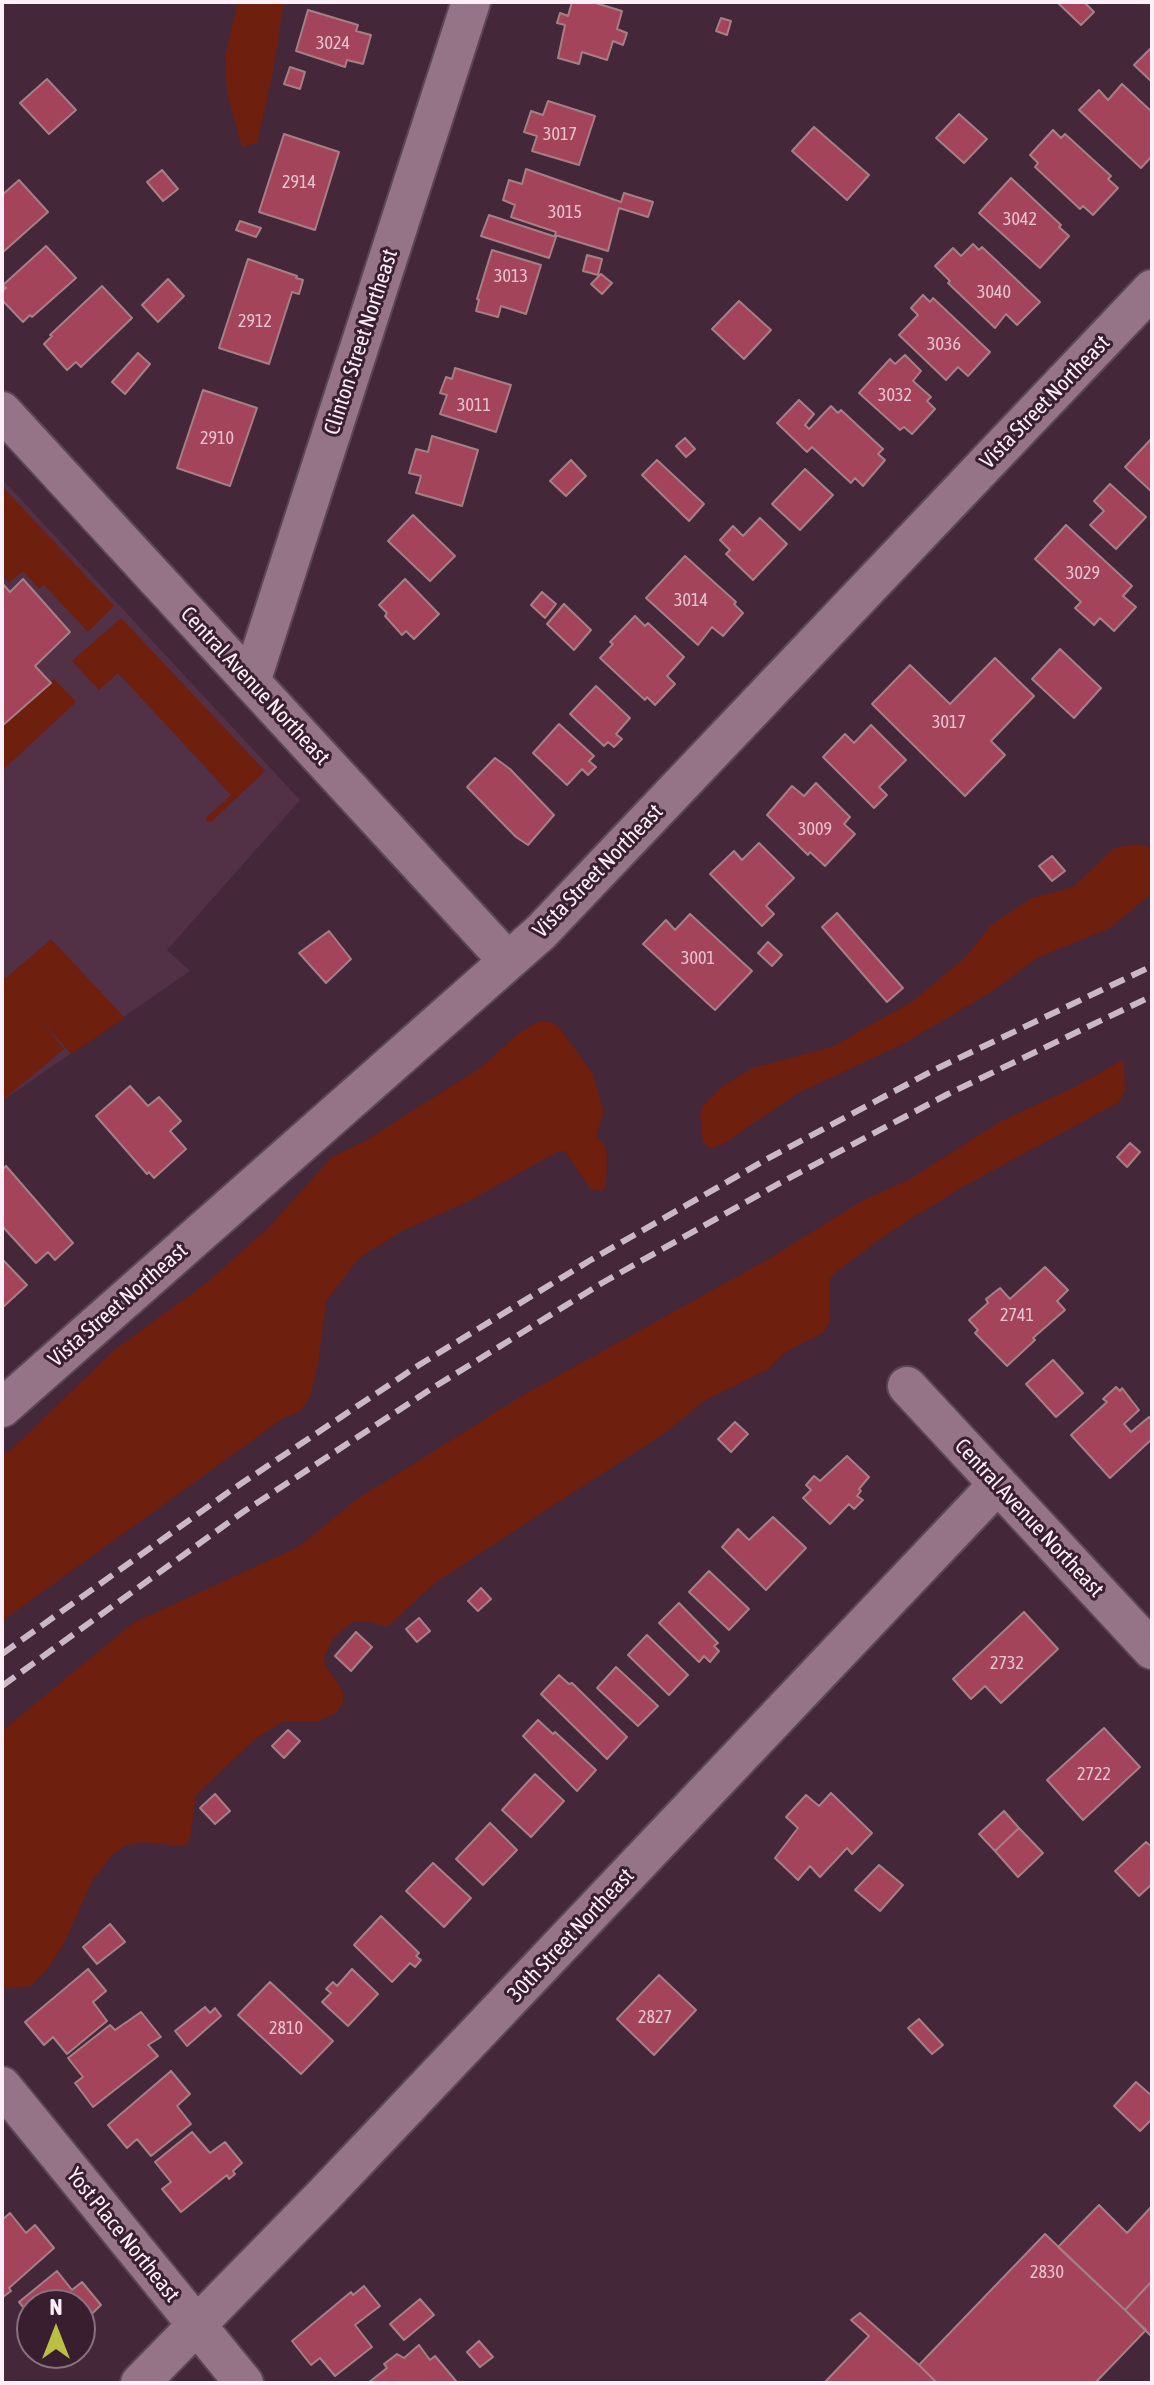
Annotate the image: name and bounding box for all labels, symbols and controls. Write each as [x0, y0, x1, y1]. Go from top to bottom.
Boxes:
house number: 3024 [316, 32, 350, 54]
house number: 3017 [543, 123, 577, 145]
house number: 2914 [282, 171, 316, 193]
house number: 3015 [548, 201, 582, 223]
house number: 3042 [1003, 208, 1037, 230]
street label: Clinton Street Northeast [319, 246, 403, 438]
house number: 3013 [494, 265, 528, 287]
house number: 3040 [977, 281, 1011, 303]
house number: 2912 [238, 310, 272, 332]
street label: Vista Street Northeast [975, 330, 1115, 474]
house number: 3036 [927, 333, 961, 355]
house number: 3032 [878, 384, 912, 406]
house number: 3011 [457, 394, 491, 416]
house number: 2910 [200, 427, 234, 449]
house number: 3029 [1066, 562, 1100, 584]
house number: 3014 [674, 589, 708, 611]
street label: Central Avenue Northeast [175, 601, 335, 771]
house number: 3017 [932, 711, 966, 733]
street label: Vista Street Northeast [528, 799, 668, 943]
house number: 3009 [798, 818, 832, 840]
house number: 3001 [681, 947, 715, 969]
street label: Vista Street Northeast [43, 1238, 193, 1372]
house number: 2741 [1000, 1304, 1034, 1326]
street label: Central Avenue Northeast [949, 1433, 1109, 1603]
house number: 2732 [990, 1652, 1024, 1674]
house number: 2722 [1077, 1763, 1111, 1785]
street label: 30th Street Northeast [502, 1863, 640, 2007]
house number: 2827 [638, 2006, 672, 2028]
house number: 2810 [269, 2017, 303, 2039]
street label: Yost Place Northeast [61, 2163, 185, 2307]
house number: 2830 [1030, 2261, 1064, 2283]
north arrow [16, 2289, 96, 2369]
text: N [50, 2294, 62, 2320]

